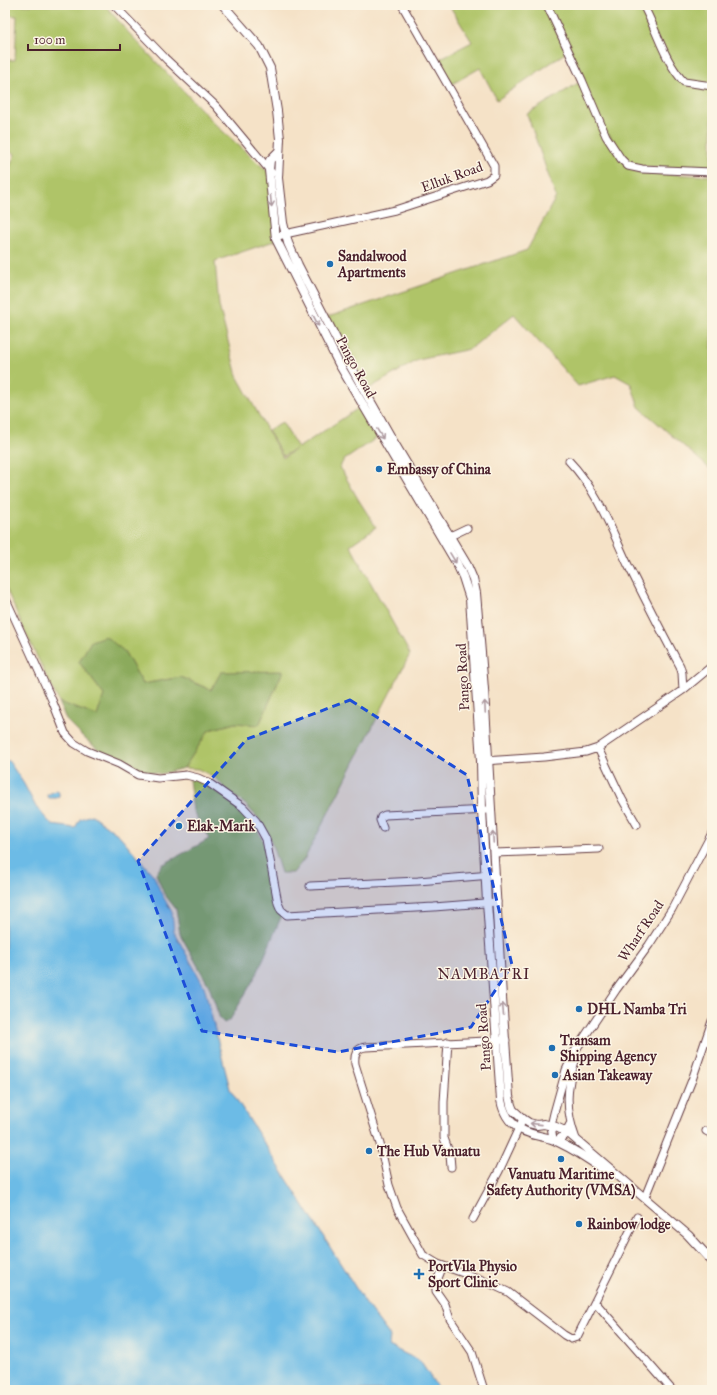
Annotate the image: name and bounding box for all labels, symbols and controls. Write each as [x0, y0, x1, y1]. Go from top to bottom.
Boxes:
scale bar [28, 26, 120, 52]
text: 100 m [34, 33, 65, 47]
street label: Elluk Road [419, 158, 485, 196]
one-way arrow [268, 194, 275, 207]
place label: Sandalwood Apartments [337, 248, 408, 282]
marker: Sandalwood Apartments [325, 259, 335, 269]
one-way arrow [313, 315, 320, 327]
street label: Pango Road [332, 333, 380, 401]
one-way arrow [376, 428, 384, 439]
place label: Embassy of China [387, 461, 492, 479]
marker: Embassy of China [374, 464, 384, 474]
one-way arrow [450, 552, 458, 564]
street label: Pango Road [453, 643, 473, 711]
one-way arrow [481, 701, 489, 714]
place label: Elak-Marik [187, 818, 255, 835]
marker: Elak-Marik [174, 821, 184, 831]
one-way arrow [489, 831, 497, 844]
street label: Wharf Road [614, 897, 668, 965]
district label: NAMBATRI [437, 965, 531, 983]
place label: DHL Namba Tri [587, 1001, 687, 1018]
street label: Pango Road [473, 1003, 495, 1071]
one-way arrow [499, 1003, 506, 1016]
marker: DHL Namba Tri [574, 1004, 584, 1014]
place label: Transam Shipping Agency [559, 1032, 658, 1066]
marker: Transam Shipping Agency [547, 1043, 557, 1053]
place label: Asian Takeaway [562, 1067, 653, 1085]
marker: Asian Takeaway [550, 1070, 560, 1080]
one-way arrow [530, 1120, 543, 1127]
place label: The Hub Vanuatu [376, 1143, 481, 1160]
marker: The Hub Vanuatu [364, 1146, 374, 1156]
marker: Vanuatu Maritime Safety Authority (VMSA) [556, 1154, 566, 1164]
place label: Vanuatu Maritime Safety Authority (VMSA) [487, 1166, 635, 1200]
place label: Rainbow lodge [587, 1216, 671, 1234]
marker: Rainbow lodge [574, 1219, 584, 1229]
place label: PortVila Physio Sport Clinic [428, 1258, 517, 1292]
marker: PortVila Physio Sport Clinic [413, 1268, 425, 1280]

